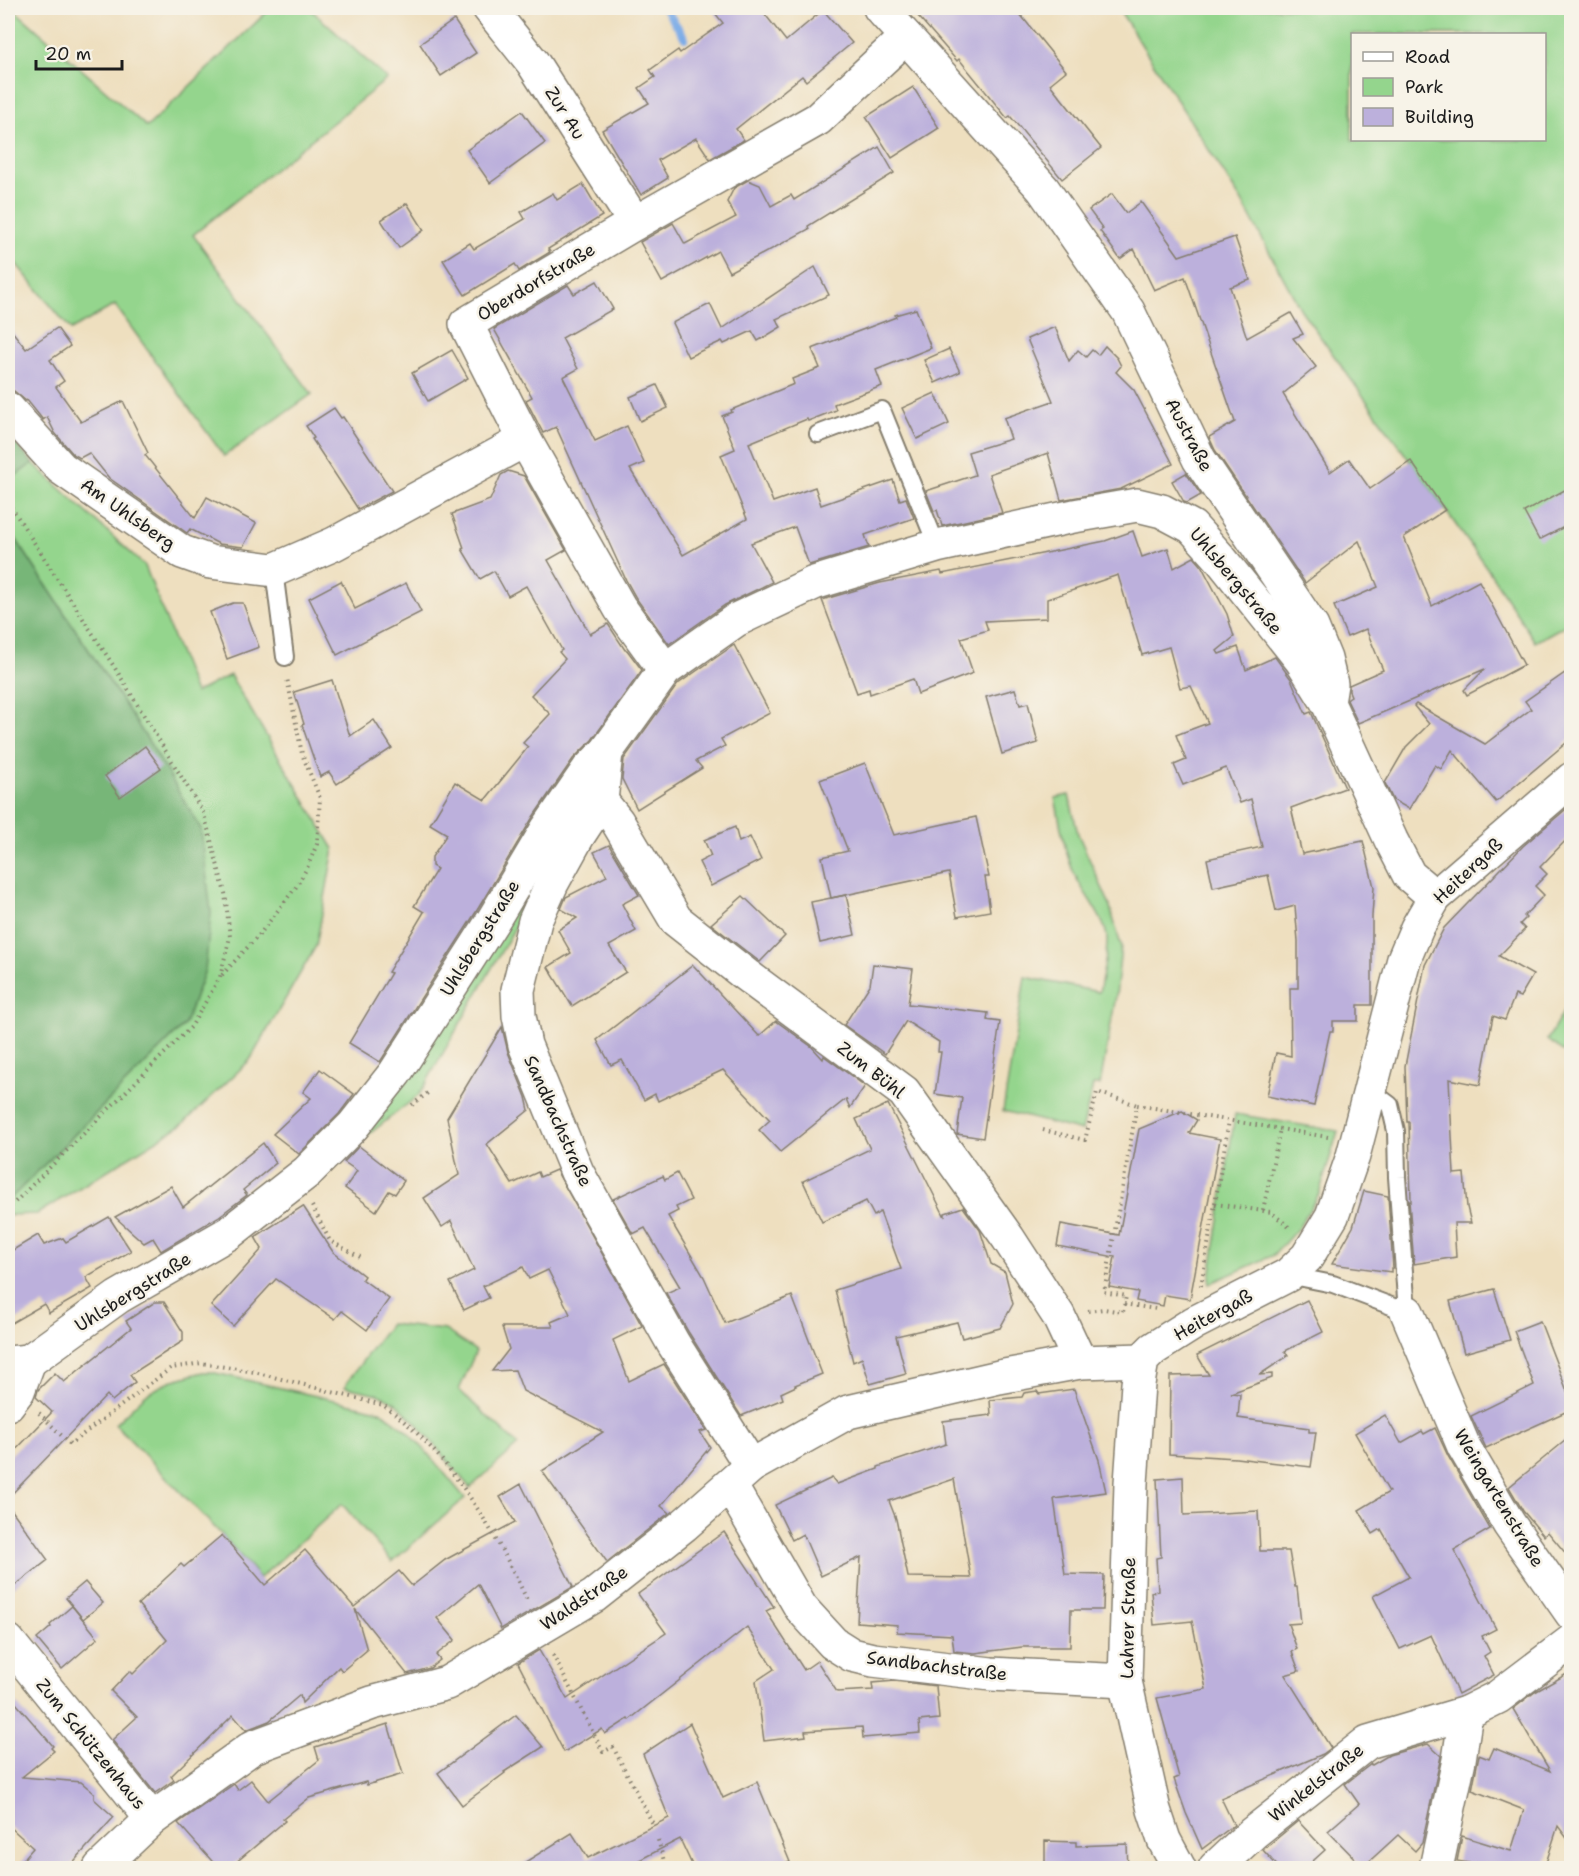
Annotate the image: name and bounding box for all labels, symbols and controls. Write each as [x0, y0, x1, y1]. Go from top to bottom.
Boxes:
scale bar [36, 33, 122, 71]
legend [1351, 33, 1546, 141]
text: 20 m [45, 42, 91, 66]
text: Road [1405, 45, 1450, 69]
text: Park [1405, 75, 1444, 99]
street label: Zur Au [539, 82, 591, 144]
text: Building [1405, 105, 1474, 129]
street label: Oberdorfstraße [472, 237, 600, 327]
street label: Austraße [1160, 394, 1218, 476]
street label: Am Uhlsberg [76, 472, 180, 556]
street label: Uhlsbergstraße [1184, 522, 1288, 640]
street label: Heitergaß [1428, 832, 1508, 909]
street label: Uhlsbergstraße [435, 875, 525, 1001]
street label: Zum Bühl [832, 1036, 910, 1104]
street label: Sandbachstraße [518, 1052, 598, 1190]
street label: Uhlsbergstraße [70, 1247, 196, 1337]
street label: Heitergaß [1169, 1283, 1257, 1347]
street label: Weingartenstraße [1448, 1425, 1550, 1571]
street label: Lahrer Straße [1115, 1557, 1141, 1679]
street label: Waldstraße [535, 1560, 633, 1636]
street label: Sandbachstraße [865, 1645, 1009, 1687]
street label: Zum Schützenhaus [31, 1674, 151, 1814]
street label: Winkelstraße [1263, 1738, 1369, 1828]

